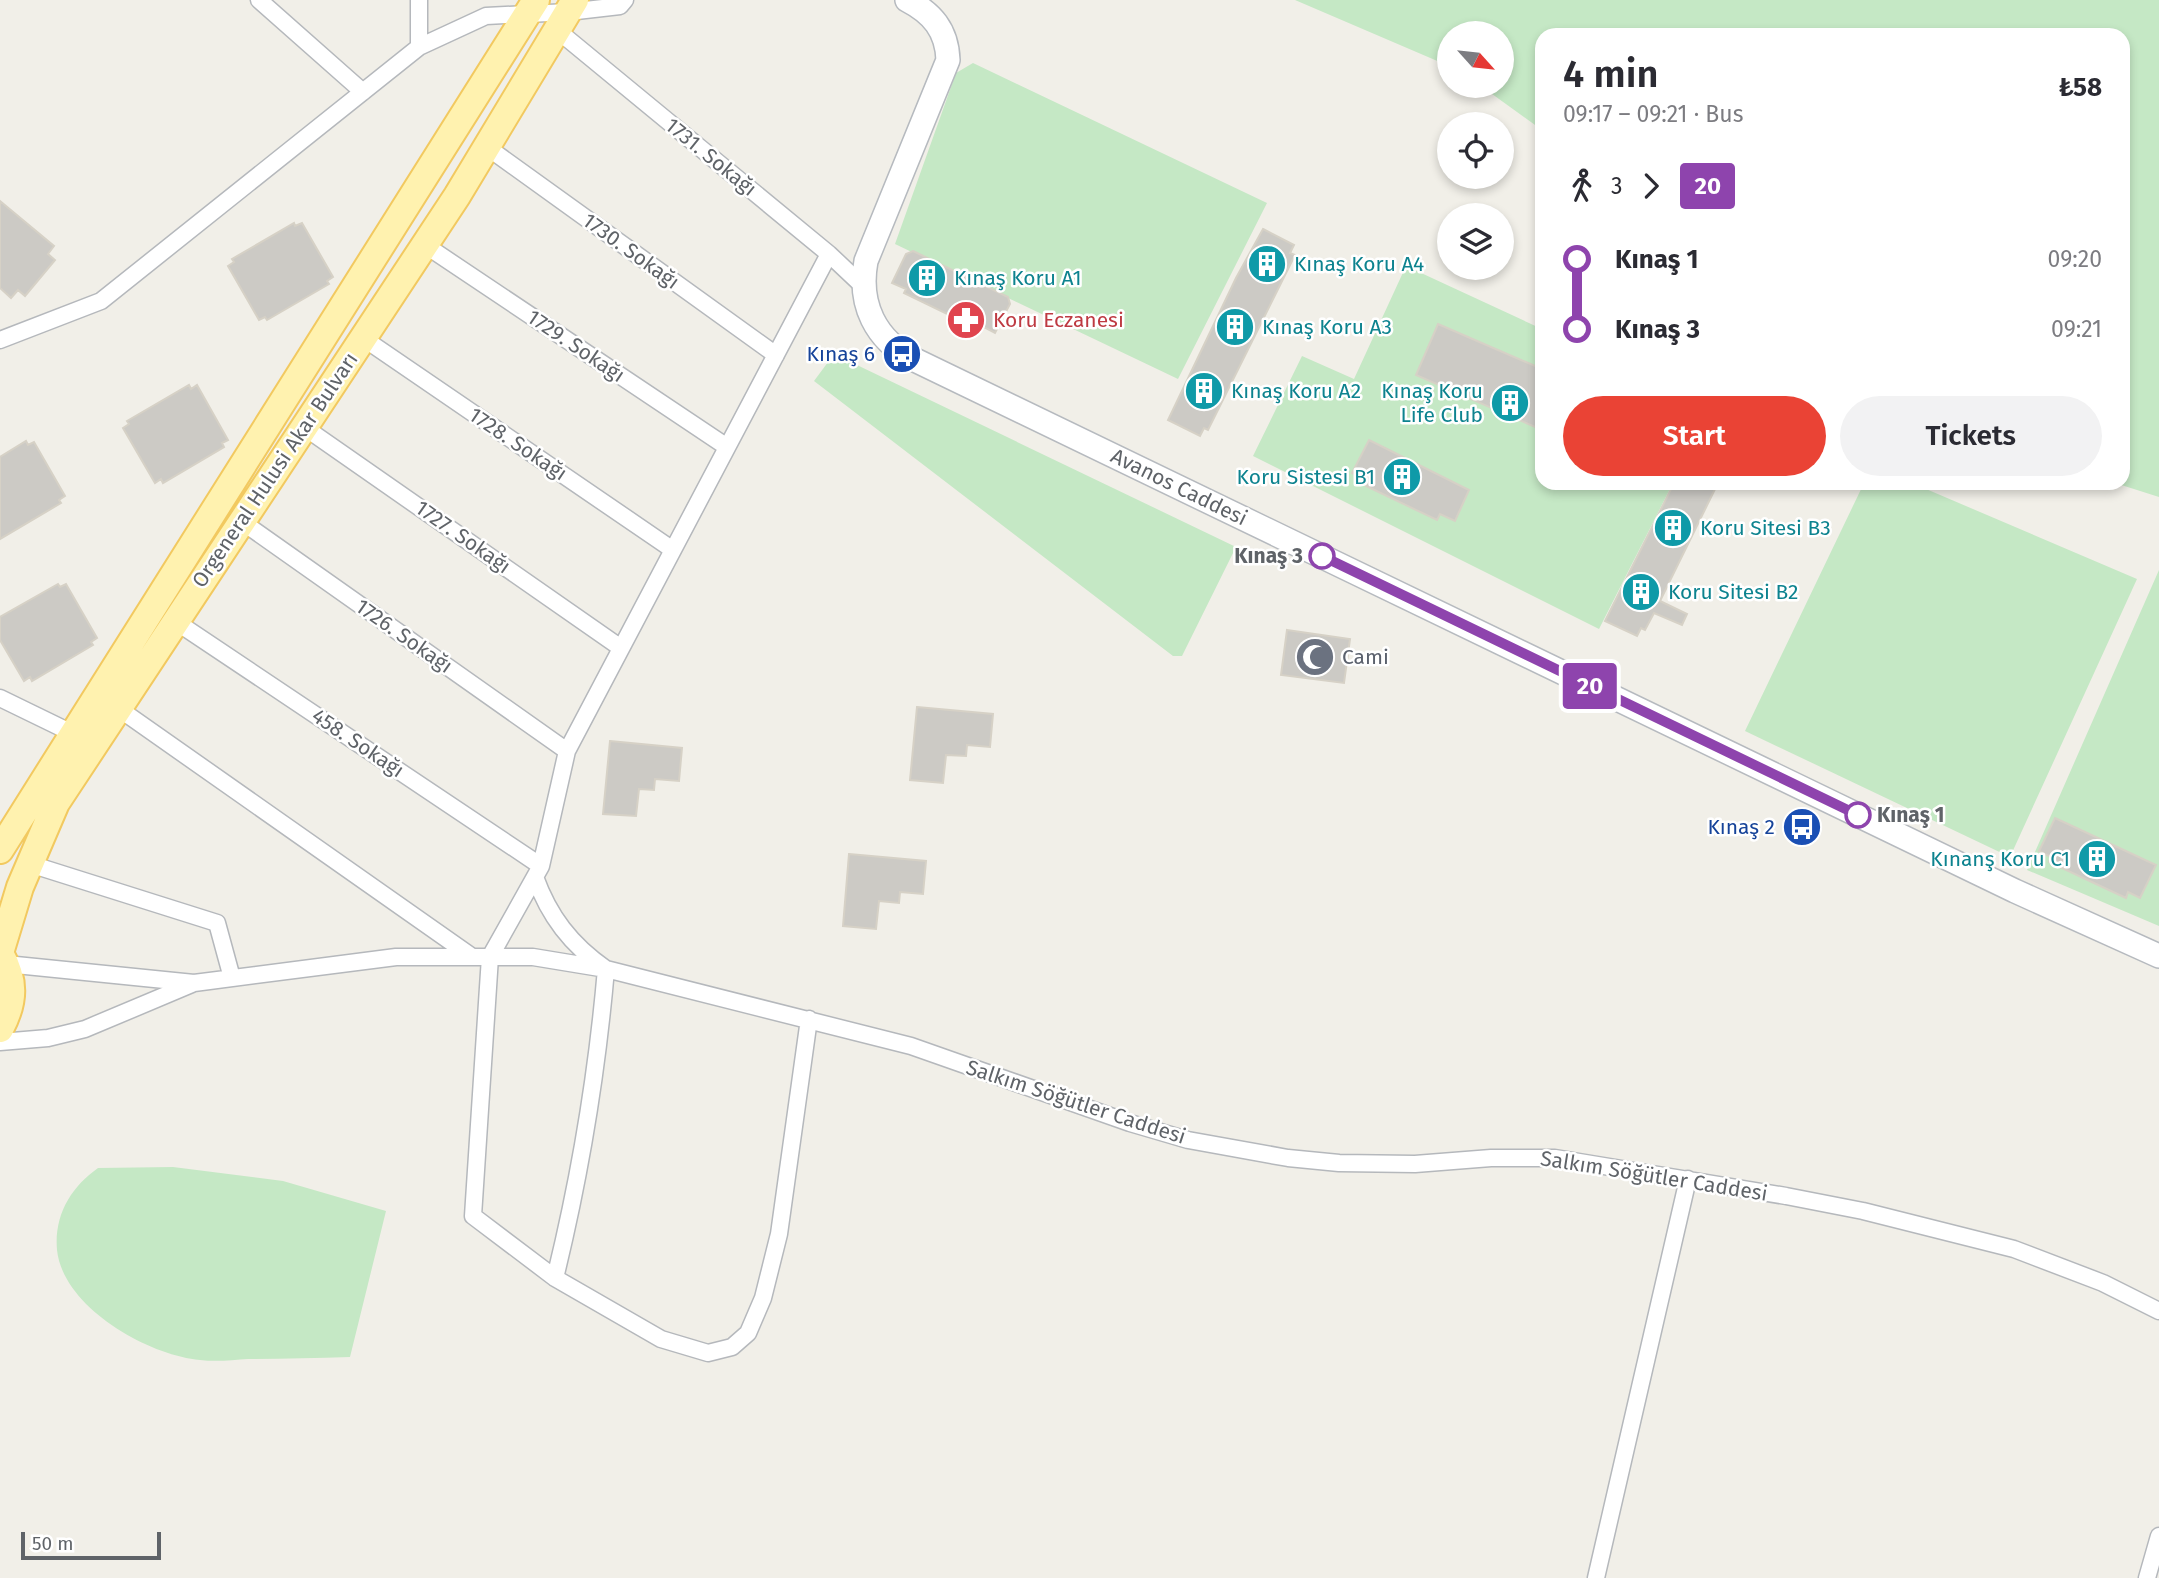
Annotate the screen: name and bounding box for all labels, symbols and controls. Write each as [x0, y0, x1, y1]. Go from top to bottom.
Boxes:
north arrow [1437, 21, 1514, 98]
map controls [1437, 21, 1514, 280]
text: 4 min [1563, 51, 1658, 97]
text: ₺58 [2059, 72, 2102, 103]
text: 09:17 – 09:21 · Bus [1563, 100, 1743, 128]
street label: 1731. Sokağı [660, 112, 762, 202]
button: locate [1437, 112, 1514, 189]
icon: walk [1563, 167, 1601, 205]
icon: forward [1632, 167, 1670, 205]
text: 3 [1611, 172, 1622, 200]
text: 20 [1694, 172, 1721, 200]
button: layers [1437, 203, 1514, 280]
street label: 1730. Sokağı [578, 207, 684, 295]
building icon: Kınaş Koru A4 [1246, 243, 1288, 285]
text: Kınaş 1 [1615, 244, 1699, 275]
text: 09:20 [2048, 245, 2102, 273]
place label: Kınaş Koru A4 [1294, 251, 1424, 277]
building icon: Kınaş Koru A1 [906, 257, 948, 299]
place label: Kınaş Koru A1 [954, 265, 1082, 291]
pharmacy icon: Koru Eczanesi [945, 299, 987, 341]
street label: 1729. Sokağı [522, 304, 630, 388]
building icon: Kınaş Koru A3 [1214, 306, 1256, 348]
place label: Koru Eczanesi [993, 307, 1124, 333]
place label: Kınaş Koru A3 [1262, 314, 1392, 340]
text: Kınaş 3 [1615, 314, 1700, 345]
text: 09:21 [2051, 315, 2102, 343]
bus stop icon: Kınaş 6 [881, 333, 923, 375]
place label: Kınaş 6 [807, 341, 875, 367]
street label: Orgeneral Hulusi Akar Bulvarı [186, 347, 364, 593]
building icon: Kınaş Koru A2 [1183, 370, 1225, 412]
place label: Kınaş Koru A2 [1231, 378, 1361, 404]
place label: Kınaş Koru Life Club [1381, 378, 1483, 428]
building icon: Kınaş Koru Life Club [1489, 382, 1531, 424]
button: Start [1563, 396, 1826, 476]
button: Tickets [1840, 396, 2102, 476]
street label: 1728. Sokağı [464, 402, 572, 486]
street label: Avanos Caddesi [1106, 443, 1252, 531]
building icon: Koru Sistesi B1 [1381, 456, 1423, 498]
place label: Koru Sistesi B1 [1237, 464, 1375, 490]
street label: 1727. Sokağı [410, 495, 516, 579]
building icon: Koru Sitesi B3 [1652, 507, 1694, 549]
place label: Koru Sitesi B3 [1700, 515, 1831, 541]
place label: Kınaş 3 [1234, 543, 1303, 569]
marker: Kınaş 3 [1309, 543, 1335, 569]
building icon: Koru Sitesi B2 [1620, 571, 1662, 613]
place label: Koru Sitesi B2 [1668, 579, 1798, 605]
street label: 1726. Sokağı [350, 593, 458, 679]
mosque icon: Cami [1294, 636, 1336, 678]
place label: Cami [1342, 644, 1389, 670]
line badge: 20 [1558, 663, 1622, 709]
text: 20 [1577, 672, 1603, 700]
street label: 458. Sokağı [307, 703, 409, 783]
marker: Kınaş 1 [1845, 802, 1871, 828]
place label: Kınaş 1 [1877, 802, 1945, 828]
bus stop icon: Kınaş 2 [1781, 806, 1823, 848]
place label: Kınaş 2 [1707, 814, 1775, 840]
building icon: Kınanş Koru C1 [2076, 838, 2118, 880]
place label: Kınanş Koru C1 [1930, 846, 2070, 872]
street label: Salkım Söğütler Caddesi [963, 1054, 1189, 1150]
street label: Salkım Söğütler Caddesi [1539, 1145, 1769, 1207]
scale bar [21, 1529, 161, 1561]
text: 50 m [32, 1532, 73, 1555]

